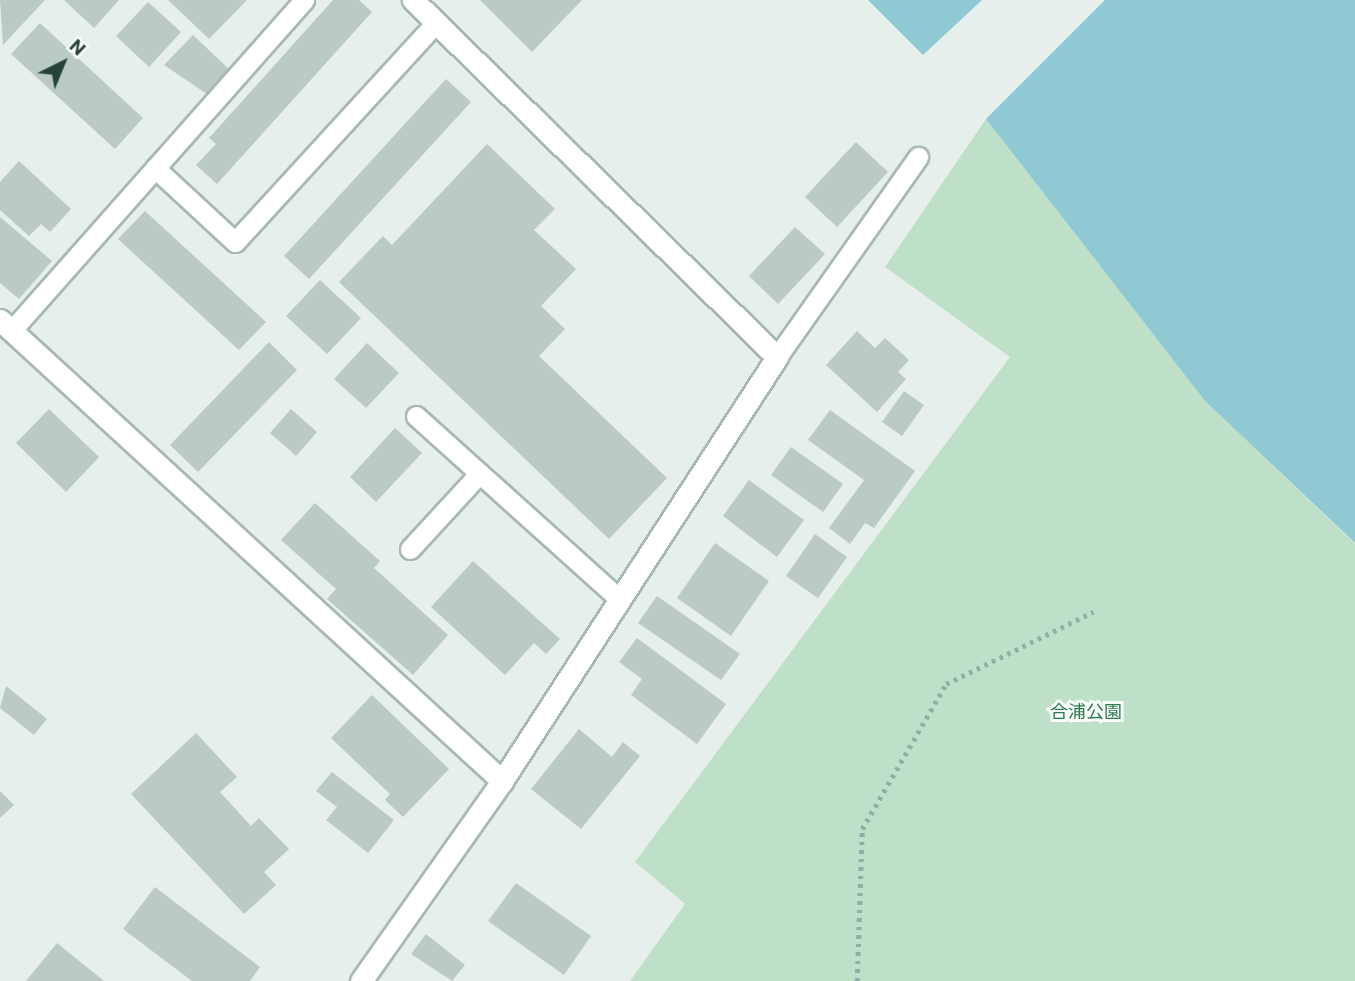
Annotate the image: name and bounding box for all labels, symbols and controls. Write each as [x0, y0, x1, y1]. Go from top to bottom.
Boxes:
north arrow [28, 28, 98, 98]
text: N [65, 34, 90, 60]
park label: 合浦公園 [1050, 701, 1122, 723]

